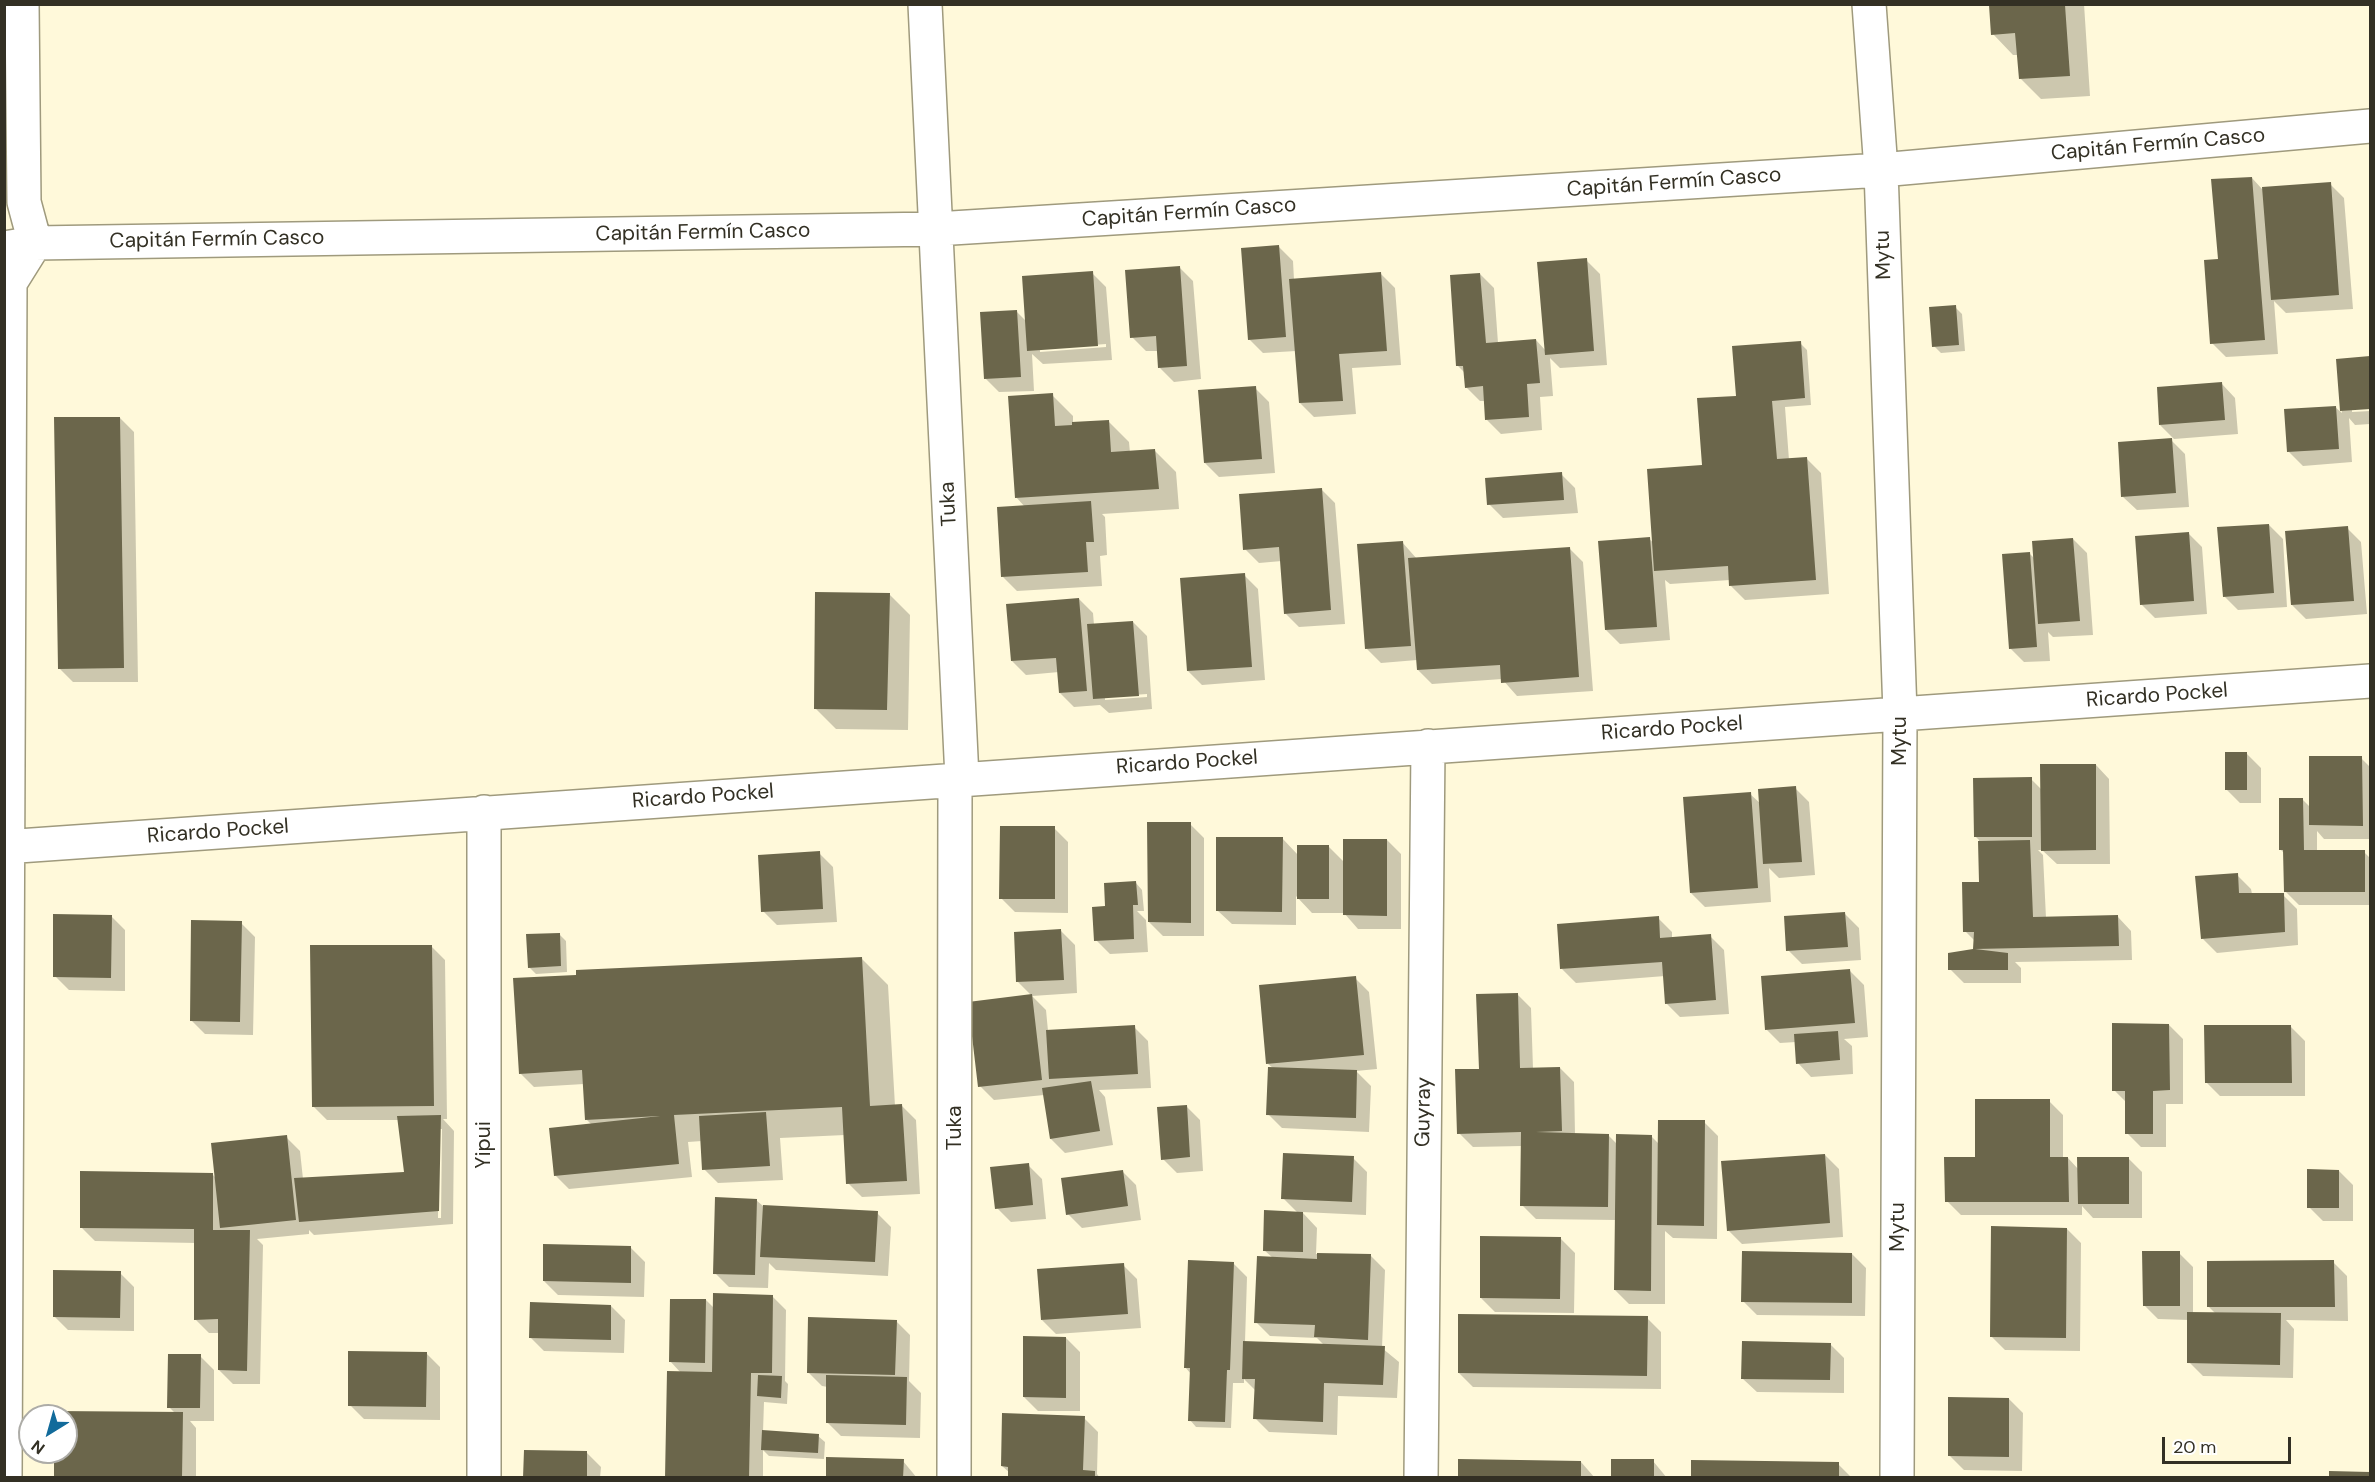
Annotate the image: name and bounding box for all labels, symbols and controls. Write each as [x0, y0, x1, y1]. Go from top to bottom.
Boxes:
street label: Capitán Fermín Casco [2050, 123, 2266, 167]
street label: Capitán Fermín Casco [1566, 163, 1782, 203]
street label: Capitán Fermín Casco [1081, 193, 1297, 233]
street label: Capitán Fermín Casco [595, 219, 811, 247]
street label: Capitán Fermín Casco [109, 226, 325, 254]
street label: Mytu [1871, 230, 1897, 280]
street label: Tuka [935, 481, 963, 527]
street label: Ricardo Pockel [2085, 678, 2229, 714]
street label: Ricardo Pockel [1600, 711, 1744, 747]
street label: Mytu [1887, 716, 1913, 766]
street label: Ricardo Pockel [1115, 745, 1259, 781]
street label: Ricardo Pockel [631, 779, 775, 815]
street label: Ricardo Pockel [146, 814, 290, 850]
street label: Guyray [1411, 1077, 1437, 1147]
street label: Tuka [942, 1106, 968, 1150]
street label: Yipui [471, 1121, 497, 1169]
street label: Mytu [1885, 1202, 1911, 1252]
north arrow [18, 1404, 78, 1464]
scale bar [2165, 1425, 2294, 1463]
text: N [27, 1435, 49, 1459]
text: 20 m [2173, 1435, 2216, 1459]

